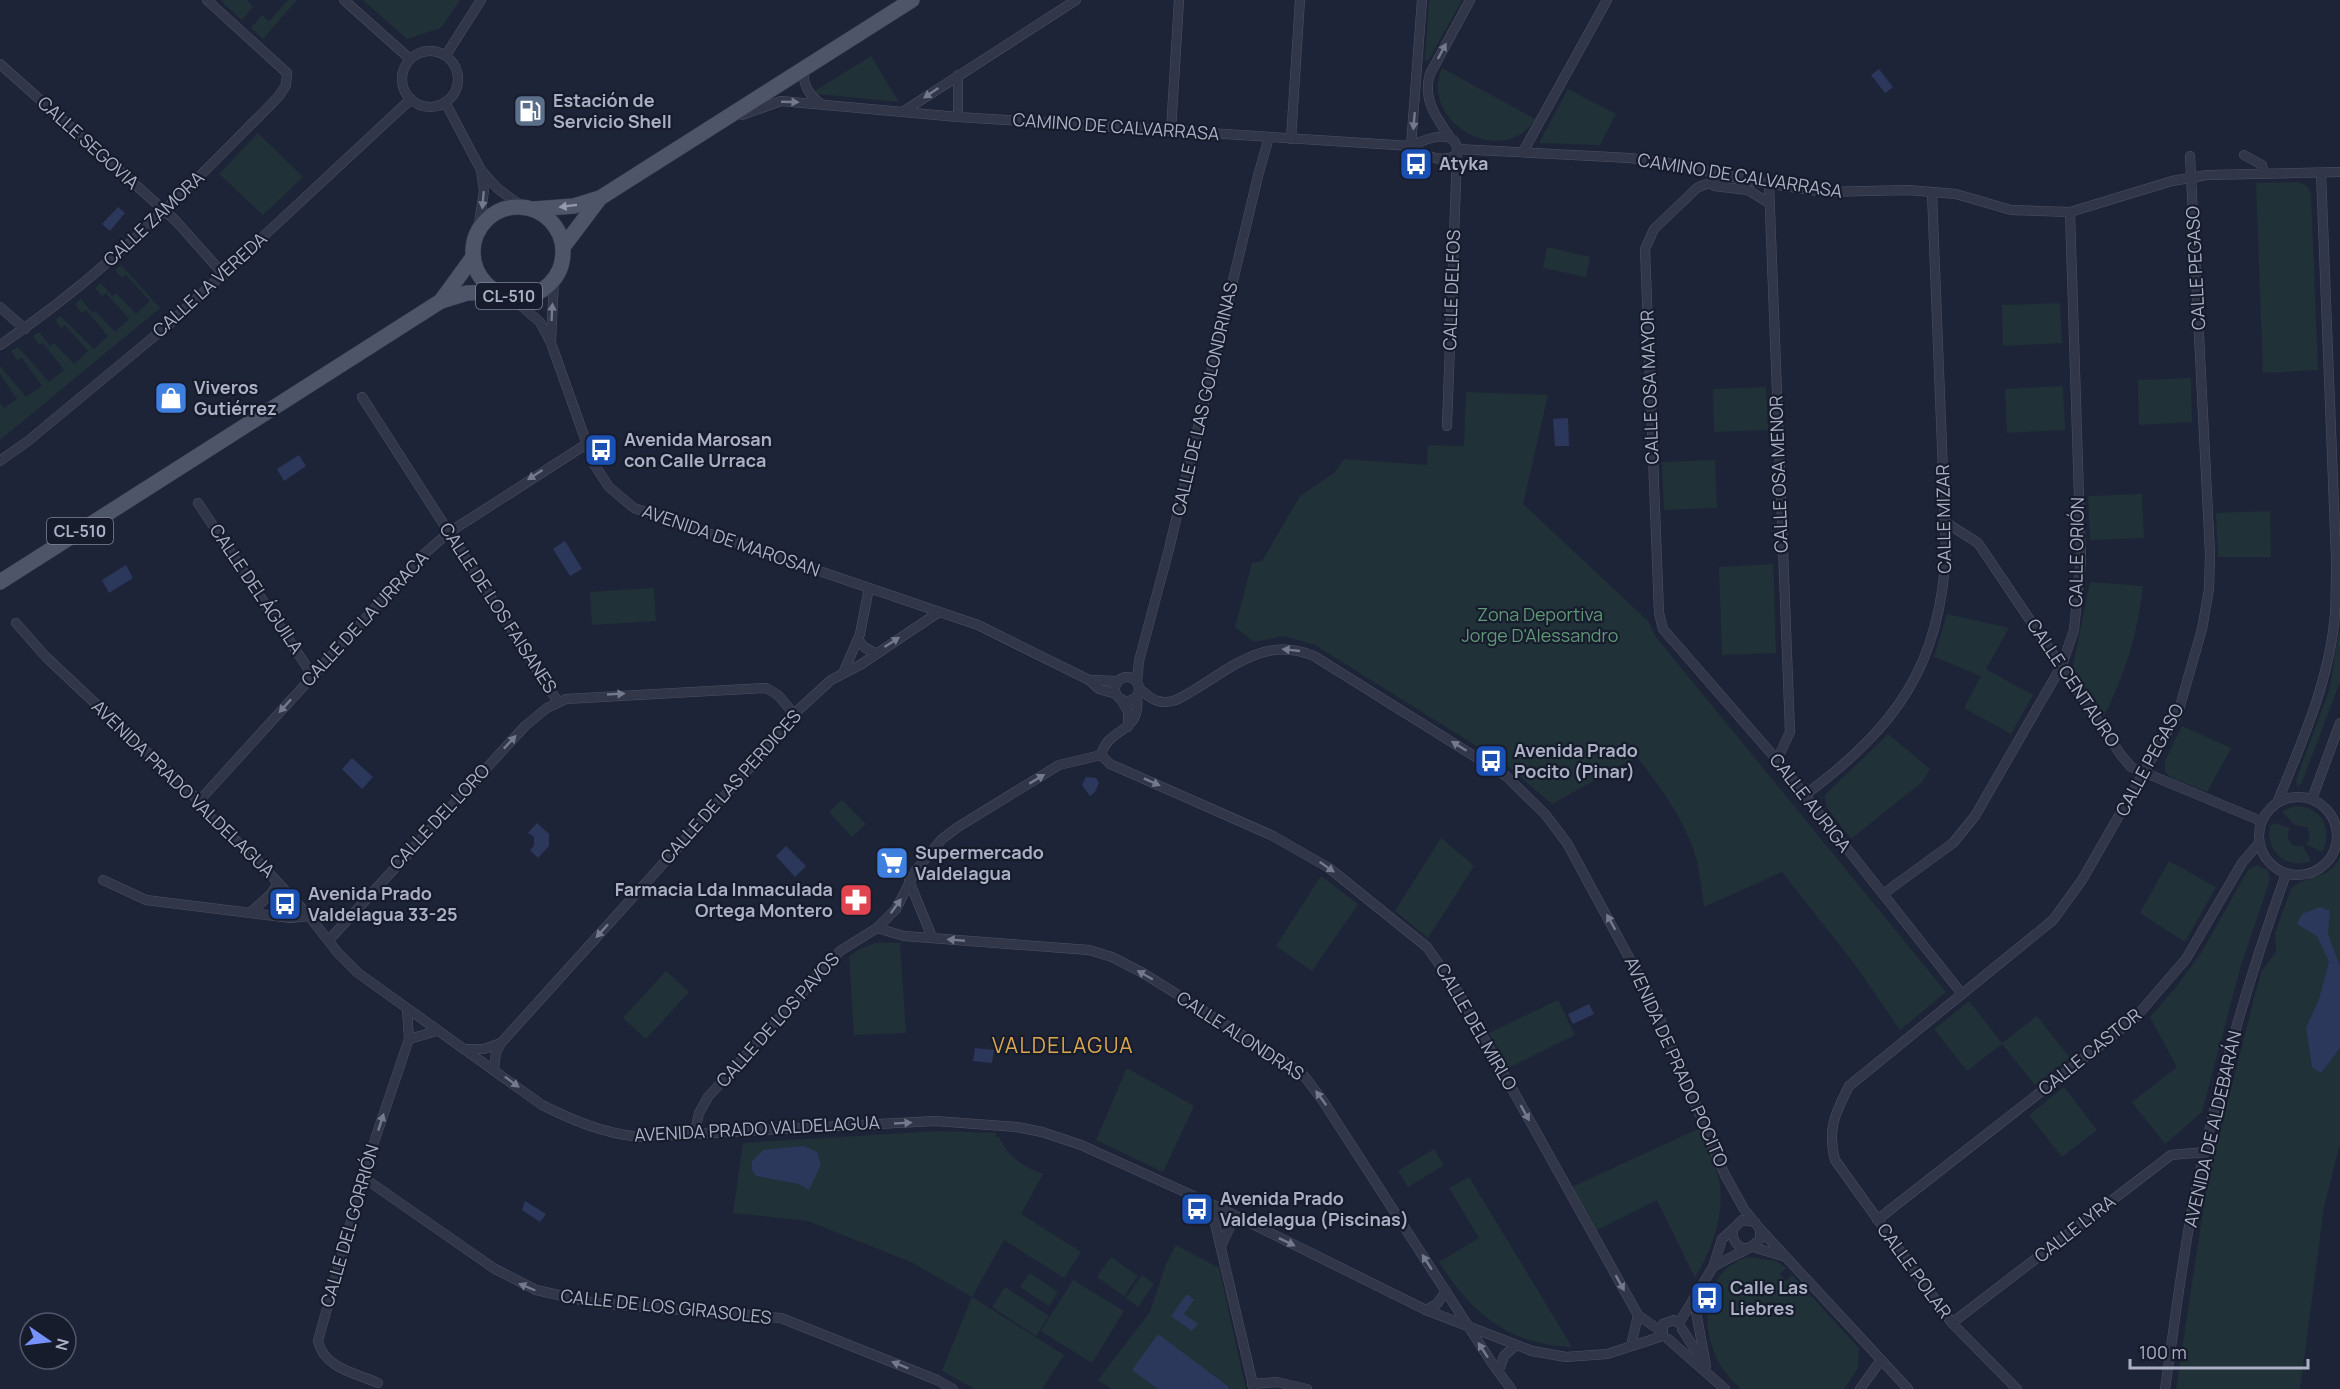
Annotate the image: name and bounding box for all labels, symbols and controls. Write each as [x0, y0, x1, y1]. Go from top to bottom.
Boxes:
one-way arrow [1437, 42, 1447, 59]
one-way arrow [923, 87, 939, 98]
place label: Estación de Servicio Shell [553, 88, 672, 133]
street label: CALLE SEGOVIA [33, 90, 145, 195]
fuel station icon: Estación de Servicio Shell [512, 93, 548, 129]
one-way arrow [780, 97, 799, 107]
street label: CAMINO DE CALVARRASA [1012, 107, 1221, 145]
one-way arrow [1409, 112, 1419, 131]
bus stop icon: Atyka [1398, 146, 1434, 182]
street label: CAMINO DE CALVARRASA [1636, 147, 1845, 203]
place label: Atyka [1439, 151, 1488, 175]
street label: CALLE ZAMORA [98, 165, 209, 271]
one-way arrow [478, 191, 488, 210]
one-way arrow [558, 201, 577, 211]
street label: CALLE PEGASO [2180, 205, 2210, 331]
street label: CALLE LA VEREDA [147, 226, 272, 342]
street label: CALLE DELFOS [1437, 229, 1465, 351]
street label: CALLE DE LAS GOLONDRINAS [1165, 280, 1243, 518]
road number: CL-510 [476, 283, 542, 309]
one-way arrow [547, 302, 556, 321]
street label: CALLE OSA MAYOR [1634, 309, 1664, 465]
place label: Viveros Gutiérrez [194, 375, 277, 420]
shop icon: Viveros Gutiérrez [153, 380, 189, 416]
street label: CALLE OSA MENOR [1763, 395, 1793, 553]
place label: Avenida Marosan con Calle Urraca [624, 427, 772, 472]
bus stop icon: Avenida Marosan con Calle Urraca [583, 432, 619, 468]
street label: CALLE MIZAR [1930, 464, 1956, 574]
one-way arrow [527, 470, 543, 481]
street label: CALLE ORIÓN [2063, 497, 2089, 607]
street label: AVENIDA DE MAROSAN [639, 498, 823, 582]
road number: CL-510 [47, 518, 113, 544]
street label: CALLE DE LOS FAISANES [435, 518, 563, 697]
street label: CALLE DEL ÁGUILA [205, 519, 309, 658]
street label: CALLE DE LA URRACA [295, 545, 434, 691]
park label: Zona Deportiva Jorge D'Alessandro [1462, 602, 1618, 647]
street label: CALLE CENTAURO [2022, 614, 2126, 751]
one-way arrow [884, 636, 900, 647]
one-way arrow [1281, 645, 1300, 655]
one-way arrow [607, 690, 626, 699]
street label: AVENIDA PRADO VALDELAGUA [87, 694, 281, 883]
one-way arrow [279, 698, 292, 713]
street label: CALLE PEGASO [2109, 699, 2189, 820]
street label: CALLE DE LAS PERDICES [655, 704, 806, 869]
one-way arrow [503, 735, 516, 750]
place label: Avenida Prado Pocito (Pinar) [1514, 738, 1638, 783]
one-way arrow [1451, 741, 1467, 752]
bus stop icon: Avenida Prado Pocito (Pinar) [1473, 743, 1509, 779]
street label: CALLE AURIGA [1765, 748, 1857, 857]
street label: CALLE DEL LORO [384, 758, 495, 874]
one-way arrow [1029, 773, 1045, 784]
one-way arrow [1143, 777, 1161, 787]
place label: Supermercado Valdelagua [915, 840, 1044, 885]
supermarket icon: Supermercado Valdelagua [874, 845, 910, 881]
one-way arrow [1318, 861, 1334, 873]
place label: Farmacia Lda Inmaculada Ortega Montero [615, 877, 833, 922]
place label: Avenida Prado Valdelagua 33-25 [308, 881, 458, 926]
pharmacy icon: Farmacia Lda Inmaculada Ortega Montero [838, 882, 874, 918]
bus stop icon: Avenida Prado Valdelagua 33-25 [267, 886, 303, 922]
one-way arrow [890, 899, 902, 915]
one-way arrow [1606, 913, 1616, 930]
one-way arrow [596, 923, 609, 938]
one-way arrow [947, 935, 966, 945]
street label: CALLE DE LOS PAVOS [710, 947, 844, 1092]
street label: AVENIDA DE PRADO POCITO [1620, 953, 1734, 1170]
street label: CALLE DEL MIRLO [1431, 959, 1523, 1094]
one-way arrow [1136, 970, 1153, 980]
street label: CALLE ALONDRAS [1172, 985, 1309, 1085]
street label: CALLE CASTOR [2033, 1002, 2146, 1100]
street label: AVENIDA DE ALDEBARÁN [2178, 1028, 2246, 1229]
district label: VALDELAGUA [992, 1031, 1134, 1059]
one-way arrow [505, 1076, 520, 1088]
one-way arrow [1315, 1090, 1327, 1106]
one-way arrow [1520, 1105, 1530, 1122]
street label: AVENIDA PRADO VALDELAGUA [634, 1110, 881, 1146]
one-way arrow [376, 1113, 386, 1131]
one-way arrow [894, 1118, 913, 1127]
street label: CALLE DEL GORRIÓN [314, 1141, 384, 1310]
place label: Avenida Prado Valdelagua (Piscinas) [1220, 1186, 1409, 1231]
street label: CALLE LYRA [2029, 1189, 2120, 1267]
bus stop icon: Avenida Prado Valdelagua (Piscinas) [1179, 1191, 1215, 1227]
street label: CALLE POLAR [1872, 1218, 1957, 1323]
one-way arrow [1279, 1238, 1296, 1247]
one-way arrow [1421, 1253, 1432, 1270]
one-way arrow [1615, 1275, 1625, 1292]
place label: Calle Las Liebres [1730, 1275, 1808, 1320]
bus stop icon: Calle Las Liebres [1689, 1280, 1725, 1316]
one-way arrow [519, 1282, 536, 1291]
street label: CALLE DE LOS GIRASOLES [559, 1283, 773, 1329]
north arrow [18, 1311, 78, 1371]
scale bar [2130, 1332, 2308, 1370]
text: N [50, 1336, 75, 1353]
text: 100 m [2139, 1340, 2187, 1364]
one-way arrow [1478, 1342, 1489, 1358]
one-way arrow [890, 1360, 908, 1370]

